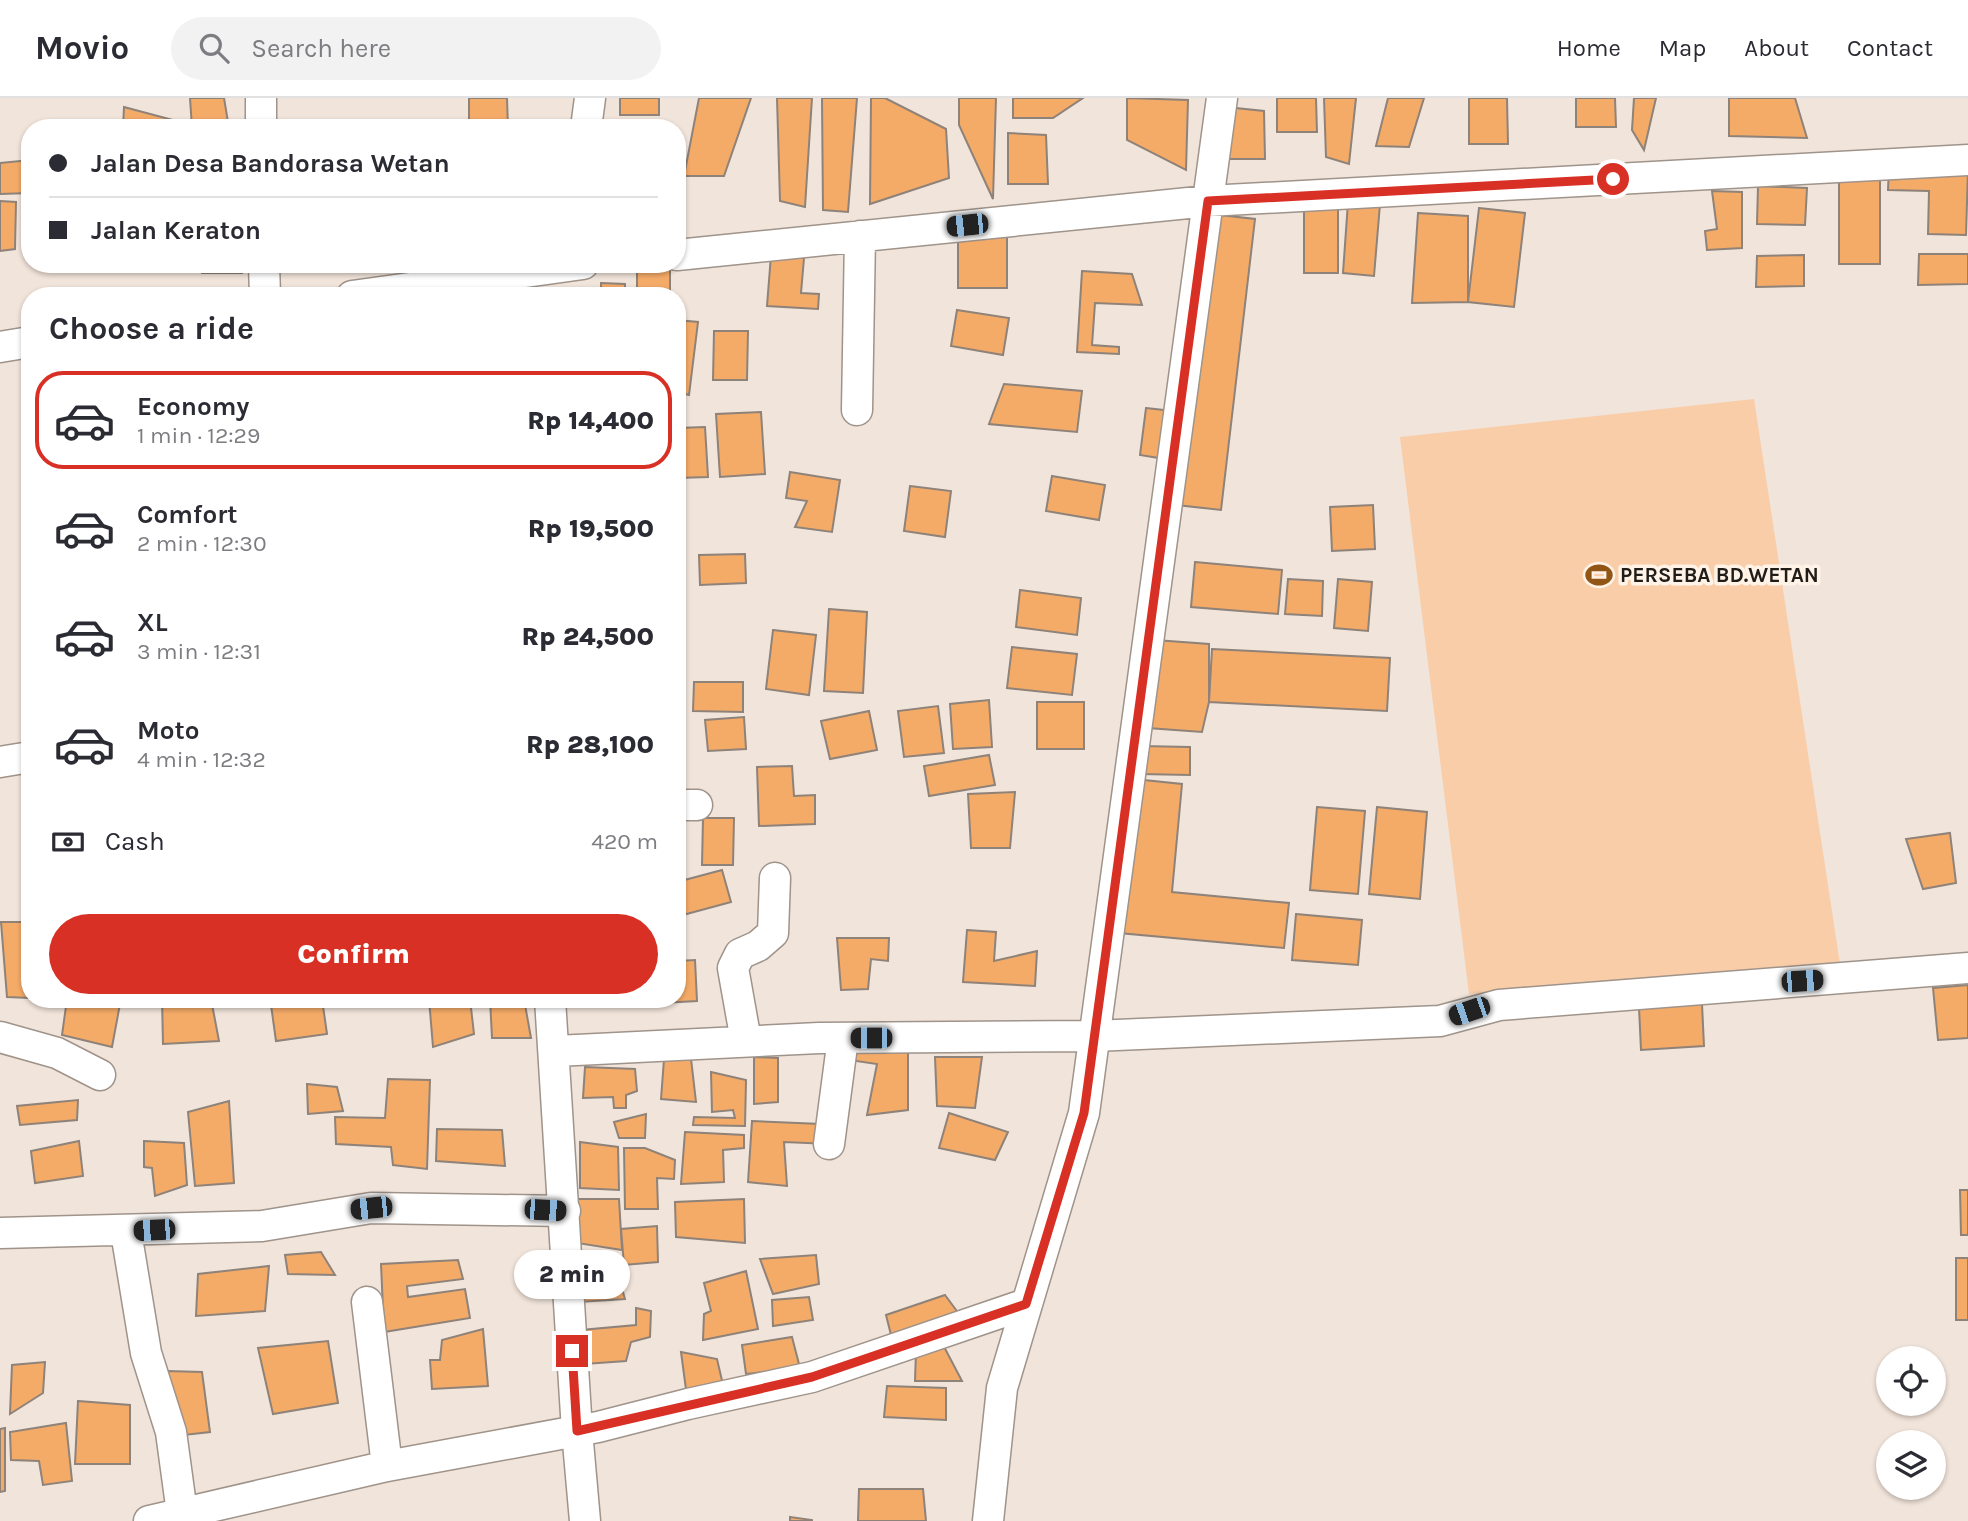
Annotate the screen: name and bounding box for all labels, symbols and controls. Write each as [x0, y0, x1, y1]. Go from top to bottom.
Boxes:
search box [171, 17, 661, 80]
text: Movio [35, 29, 129, 67]
icon: search [195, 29, 233, 67]
text: Search here [251, 33, 391, 64]
text: Home [1557, 34, 1621, 62]
text: Map [1659, 34, 1706, 62]
text: About [1744, 34, 1809, 62]
text: Contact [1847, 34, 1933, 62]
text: Jalan Desa Bandorasa Wetan [91, 148, 450, 179]
route start [1597, 163, 1629, 195]
car [946, 212, 989, 238]
text: Jalan Keraton [91, 215, 261, 246]
text: Choose a ride [49, 310, 254, 347]
icon: car [53, 389, 116, 452]
text: Economy [137, 391, 249, 422]
text: Rp 14,400 [527, 405, 654, 436]
text: 1 min · 12:29 [137, 422, 260, 449]
icon: car [53, 497, 116, 560]
text: Comfort [137, 499, 238, 530]
text: Rp 19,500 [528, 513, 654, 544]
text: 2 min · 12:30 [137, 530, 267, 557]
sports icon: PERSEBA BD.WETAN [1584, 560, 1614, 590]
place label: PERSEBA BD.WETAN [1620, 563, 1819, 587]
icon: car [53, 605, 116, 668]
text: XL [137, 607, 168, 638]
text: Rp 24,500 [522, 621, 654, 652]
text: 3 min · 12:31 [137, 638, 261, 665]
icon: car [53, 713, 116, 776]
text: Moto [137, 715, 199, 746]
text: Rp 28,100 [526, 729, 654, 760]
text: 4 min · 12:32 [137, 746, 266, 773]
icon: cash [49, 823, 87, 861]
text: Cash [105, 826, 165, 857]
text: 420 m [591, 828, 658, 855]
button: Confirm [49, 914, 658, 994]
car [1781, 969, 1824, 993]
car [1446, 994, 1493, 1028]
car [851, 1028, 893, 1049]
car [350, 1195, 393, 1221]
car [524, 1198, 567, 1222]
car [133, 1218, 176, 1242]
callout: 2 min [514, 1250, 630, 1298]
text: 2 min [539, 1261, 605, 1288]
route end [556, 1335, 588, 1367]
map controls [1876, 1346, 1946, 1500]
button: locate [1876, 1346, 1946, 1416]
button: layers [1876, 1430, 1946, 1500]

